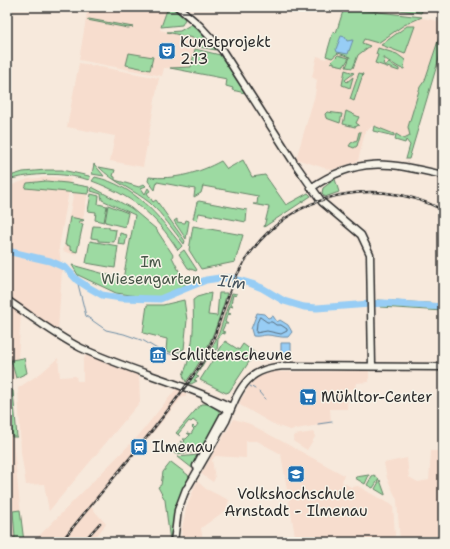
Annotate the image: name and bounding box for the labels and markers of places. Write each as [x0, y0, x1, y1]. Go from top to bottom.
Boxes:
place label: Kunstprojekt 2.13 [180, 32, 271, 69]
theatre icon: Kunstprojekt 2.13 [157, 41, 177, 61]
museum icon: Schlittenscheune [148, 345, 168, 365]
place label: Schlittenscheune [171, 345, 292, 365]
supermarket icon: Mühltor-Center [298, 387, 318, 407]
place label: Mühltor-Center [321, 387, 432, 407]
station icon: Ilmenau [129, 437, 149, 457]
place label: Ilmenau [152, 437, 213, 457]
school or university icon: Volkshochschule Arnstadt - Ilmenau [286, 464, 306, 484]
place label: Volkshochschule Arnstadt - Ilmenau [224, 484, 368, 521]

